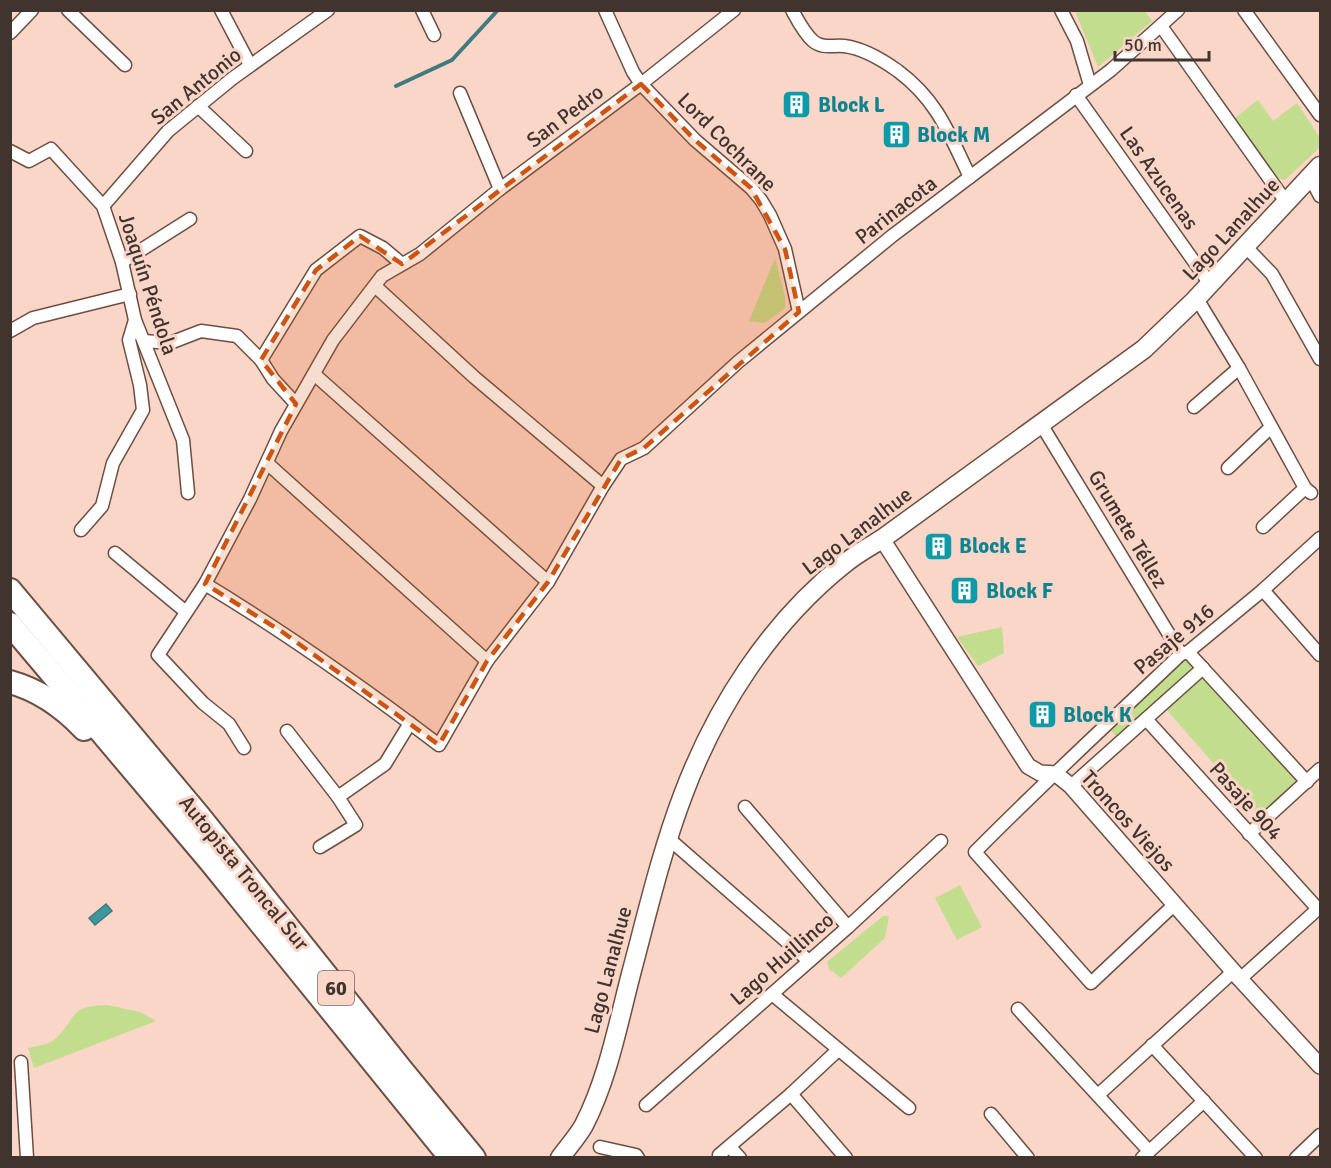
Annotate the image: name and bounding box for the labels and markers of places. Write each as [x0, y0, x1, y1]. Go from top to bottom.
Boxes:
building icon: Block L [781, 89, 813, 121]
place label: Block L [818, 92, 885, 118]
building icon: Block M [880, 119, 912, 151]
place label: Block M [917, 122, 990, 148]
building icon: Block E [922, 530, 954, 562]
place label: Block E [959, 533, 1027, 559]
building icon: Block F [949, 575, 981, 607]
place label: Block F [986, 578, 1053, 604]
building icon: Block K [1026, 699, 1058, 731]
place label: Block K [1063, 702, 1132, 728]

